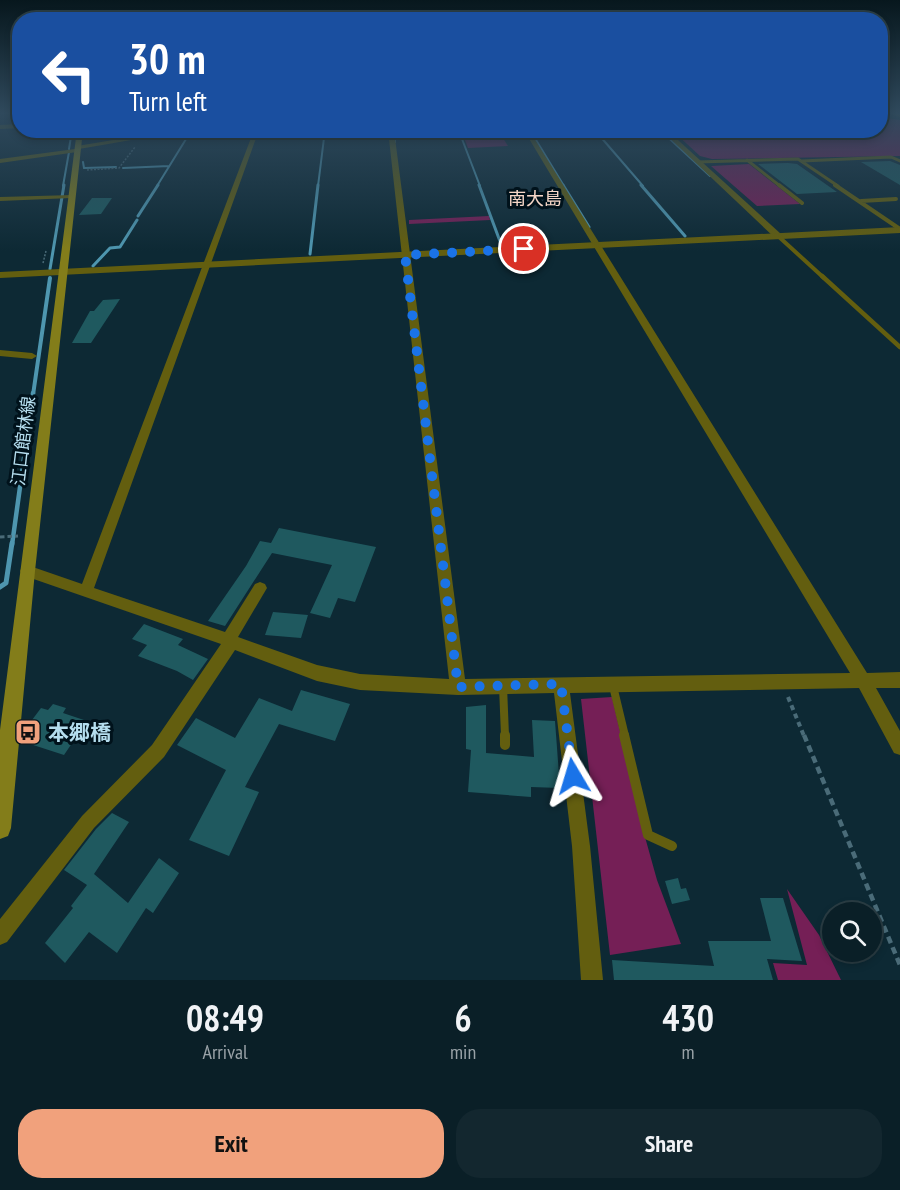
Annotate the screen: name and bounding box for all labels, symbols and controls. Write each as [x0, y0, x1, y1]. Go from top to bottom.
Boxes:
text: 30 m [129, 31, 206, 86]
icon: left [30, 36, 108, 114]
text: Turn left [129, 84, 207, 118]
district label: 南大島 [508, 187, 562, 210]
pin [498, 223, 549, 274]
icon: arrive [507, 232, 540, 265]
street label: 江口館林線 [6, 395, 40, 487]
bus stop icon: 本郷橋 [13, 717, 43, 747]
place label: 本郷橋 [48, 719, 111, 746]
position arrow [541, 744, 605, 808]
map controls [822, 902, 882, 962]
button: search [822, 902, 882, 962]
text: 08:49 [186, 994, 264, 1041]
text: 6 [454, 994, 472, 1041]
text: 430 [662, 994, 714, 1041]
text: Arrival [202, 1039, 248, 1065]
text: min [450, 1039, 476, 1065]
text: m [682, 1039, 695, 1065]
button: Exit [18, 1109, 444, 1178]
button: Share [456, 1109, 882, 1178]

